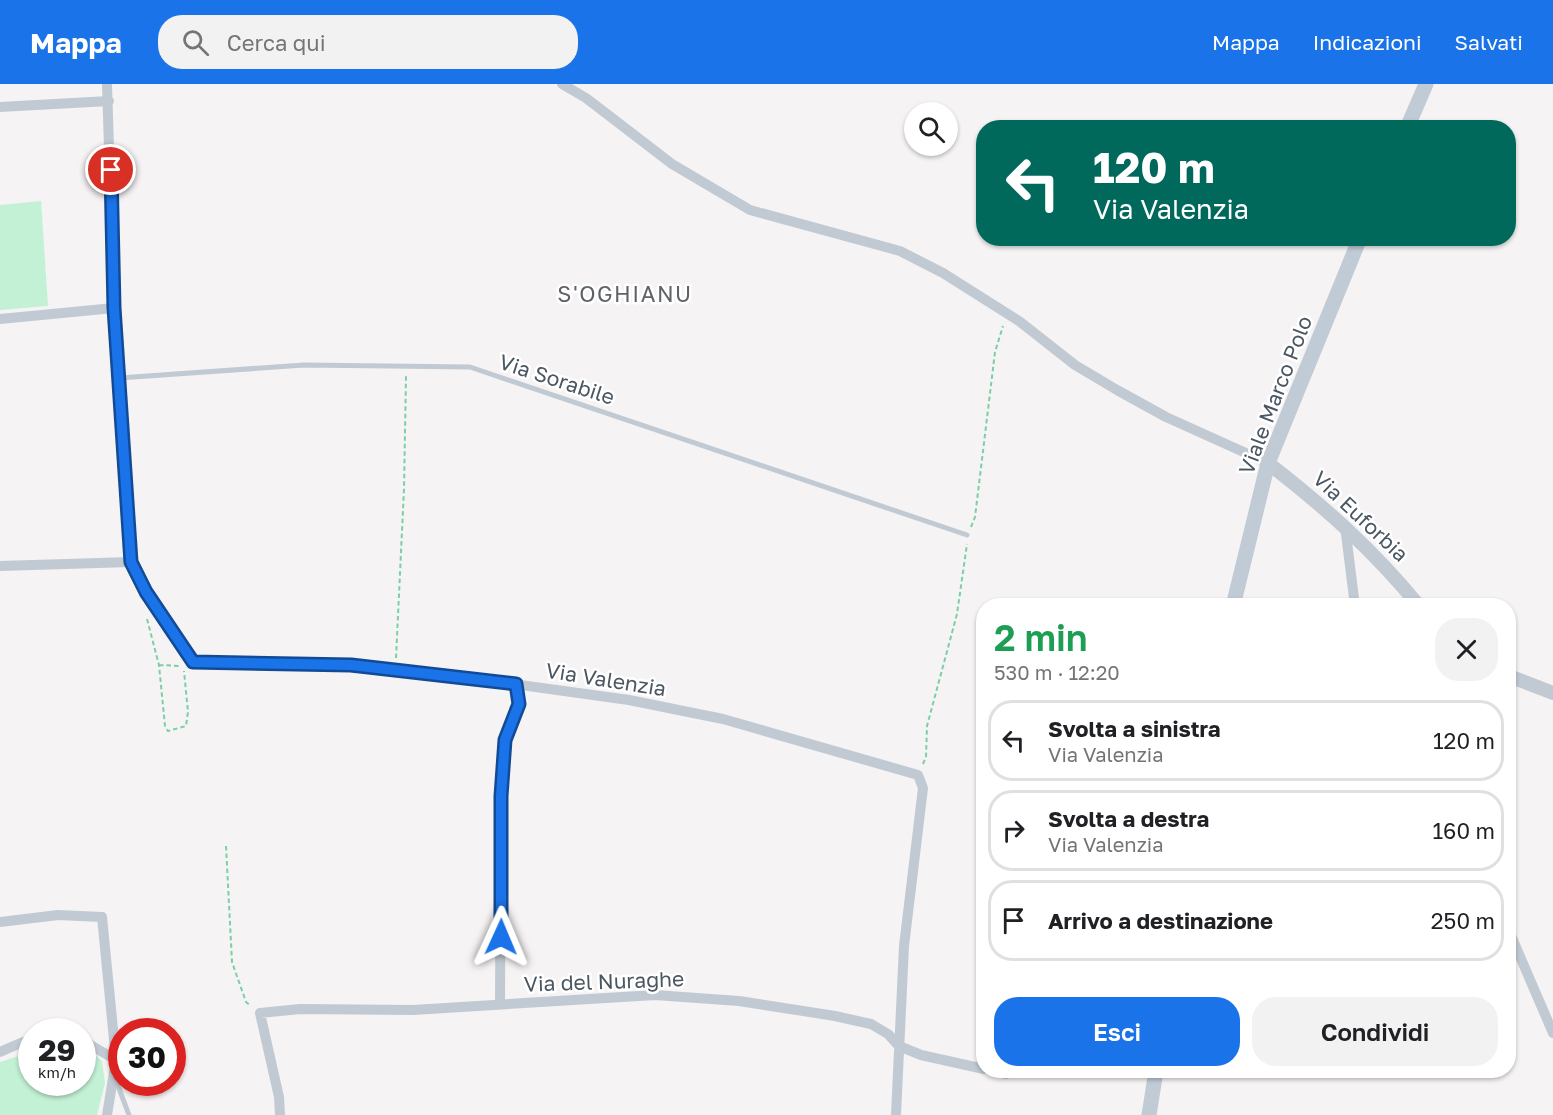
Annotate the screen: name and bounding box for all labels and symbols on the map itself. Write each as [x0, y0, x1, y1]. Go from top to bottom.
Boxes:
pin [85, 144, 136, 195]
district label: S'OGHIANU [557, 280, 693, 307]
street label: Viale Marco Polo [1233, 312, 1317, 478]
street label: Via Sorabile [496, 348, 618, 410]
street label: Via Euforbia [1308, 465, 1414, 567]
street label: Via Valenzia [544, 657, 668, 701]
position arrow [469, 905, 533, 969]
street label: Via del Nuraghe [523, 965, 685, 997]
speed limit sign: 30 [108, 1018, 186, 1096]

